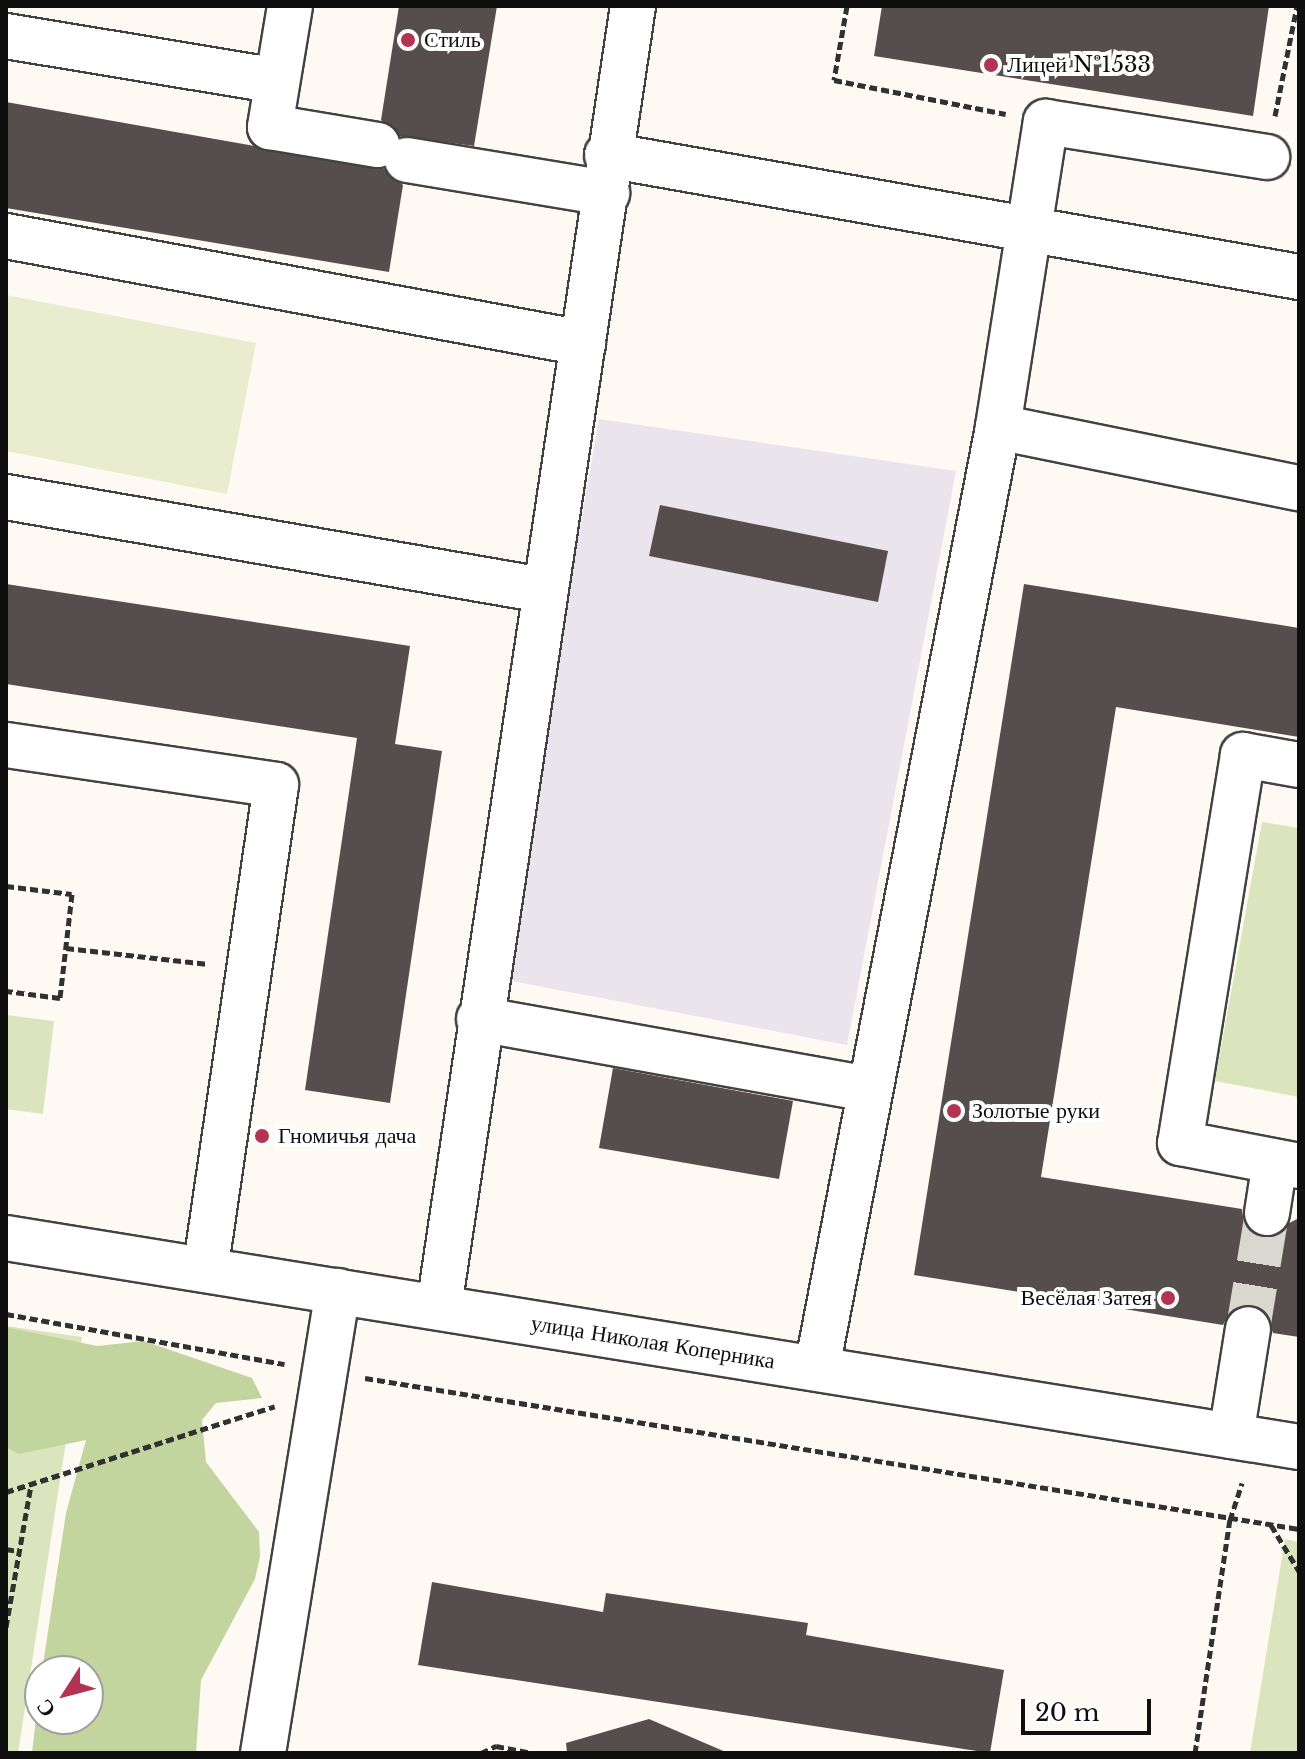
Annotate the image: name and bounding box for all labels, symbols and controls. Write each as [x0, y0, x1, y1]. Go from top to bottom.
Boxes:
place label: Стиль [424, 27, 481, 53]
marker: Стиль [399, 31, 417, 49]
place label: Лицей №1533 [1007, 52, 1151, 78]
marker: Лицей №1533 [982, 56, 1000, 74]
place label: Золотые руки [972, 1098, 1100, 1124]
marker: Золотые руки [943, 1100, 965, 1122]
place label: Гномичья дача [278, 1123, 416, 1149]
marker: Гномичья дача [253, 1127, 271, 1145]
place label: Весёлая Затея [1021, 1285, 1152, 1311]
marker: Весёлая Затея [1159, 1289, 1177, 1307]
street label: улица Николая Коперника [529, 1310, 777, 1374]
north arrow [24, 1655, 104, 1735]
scale bar [1025, 1683, 1155, 1733]
text: С [30, 1694, 61, 1723]
text: 20 m [1035, 1698, 1100, 1727]

